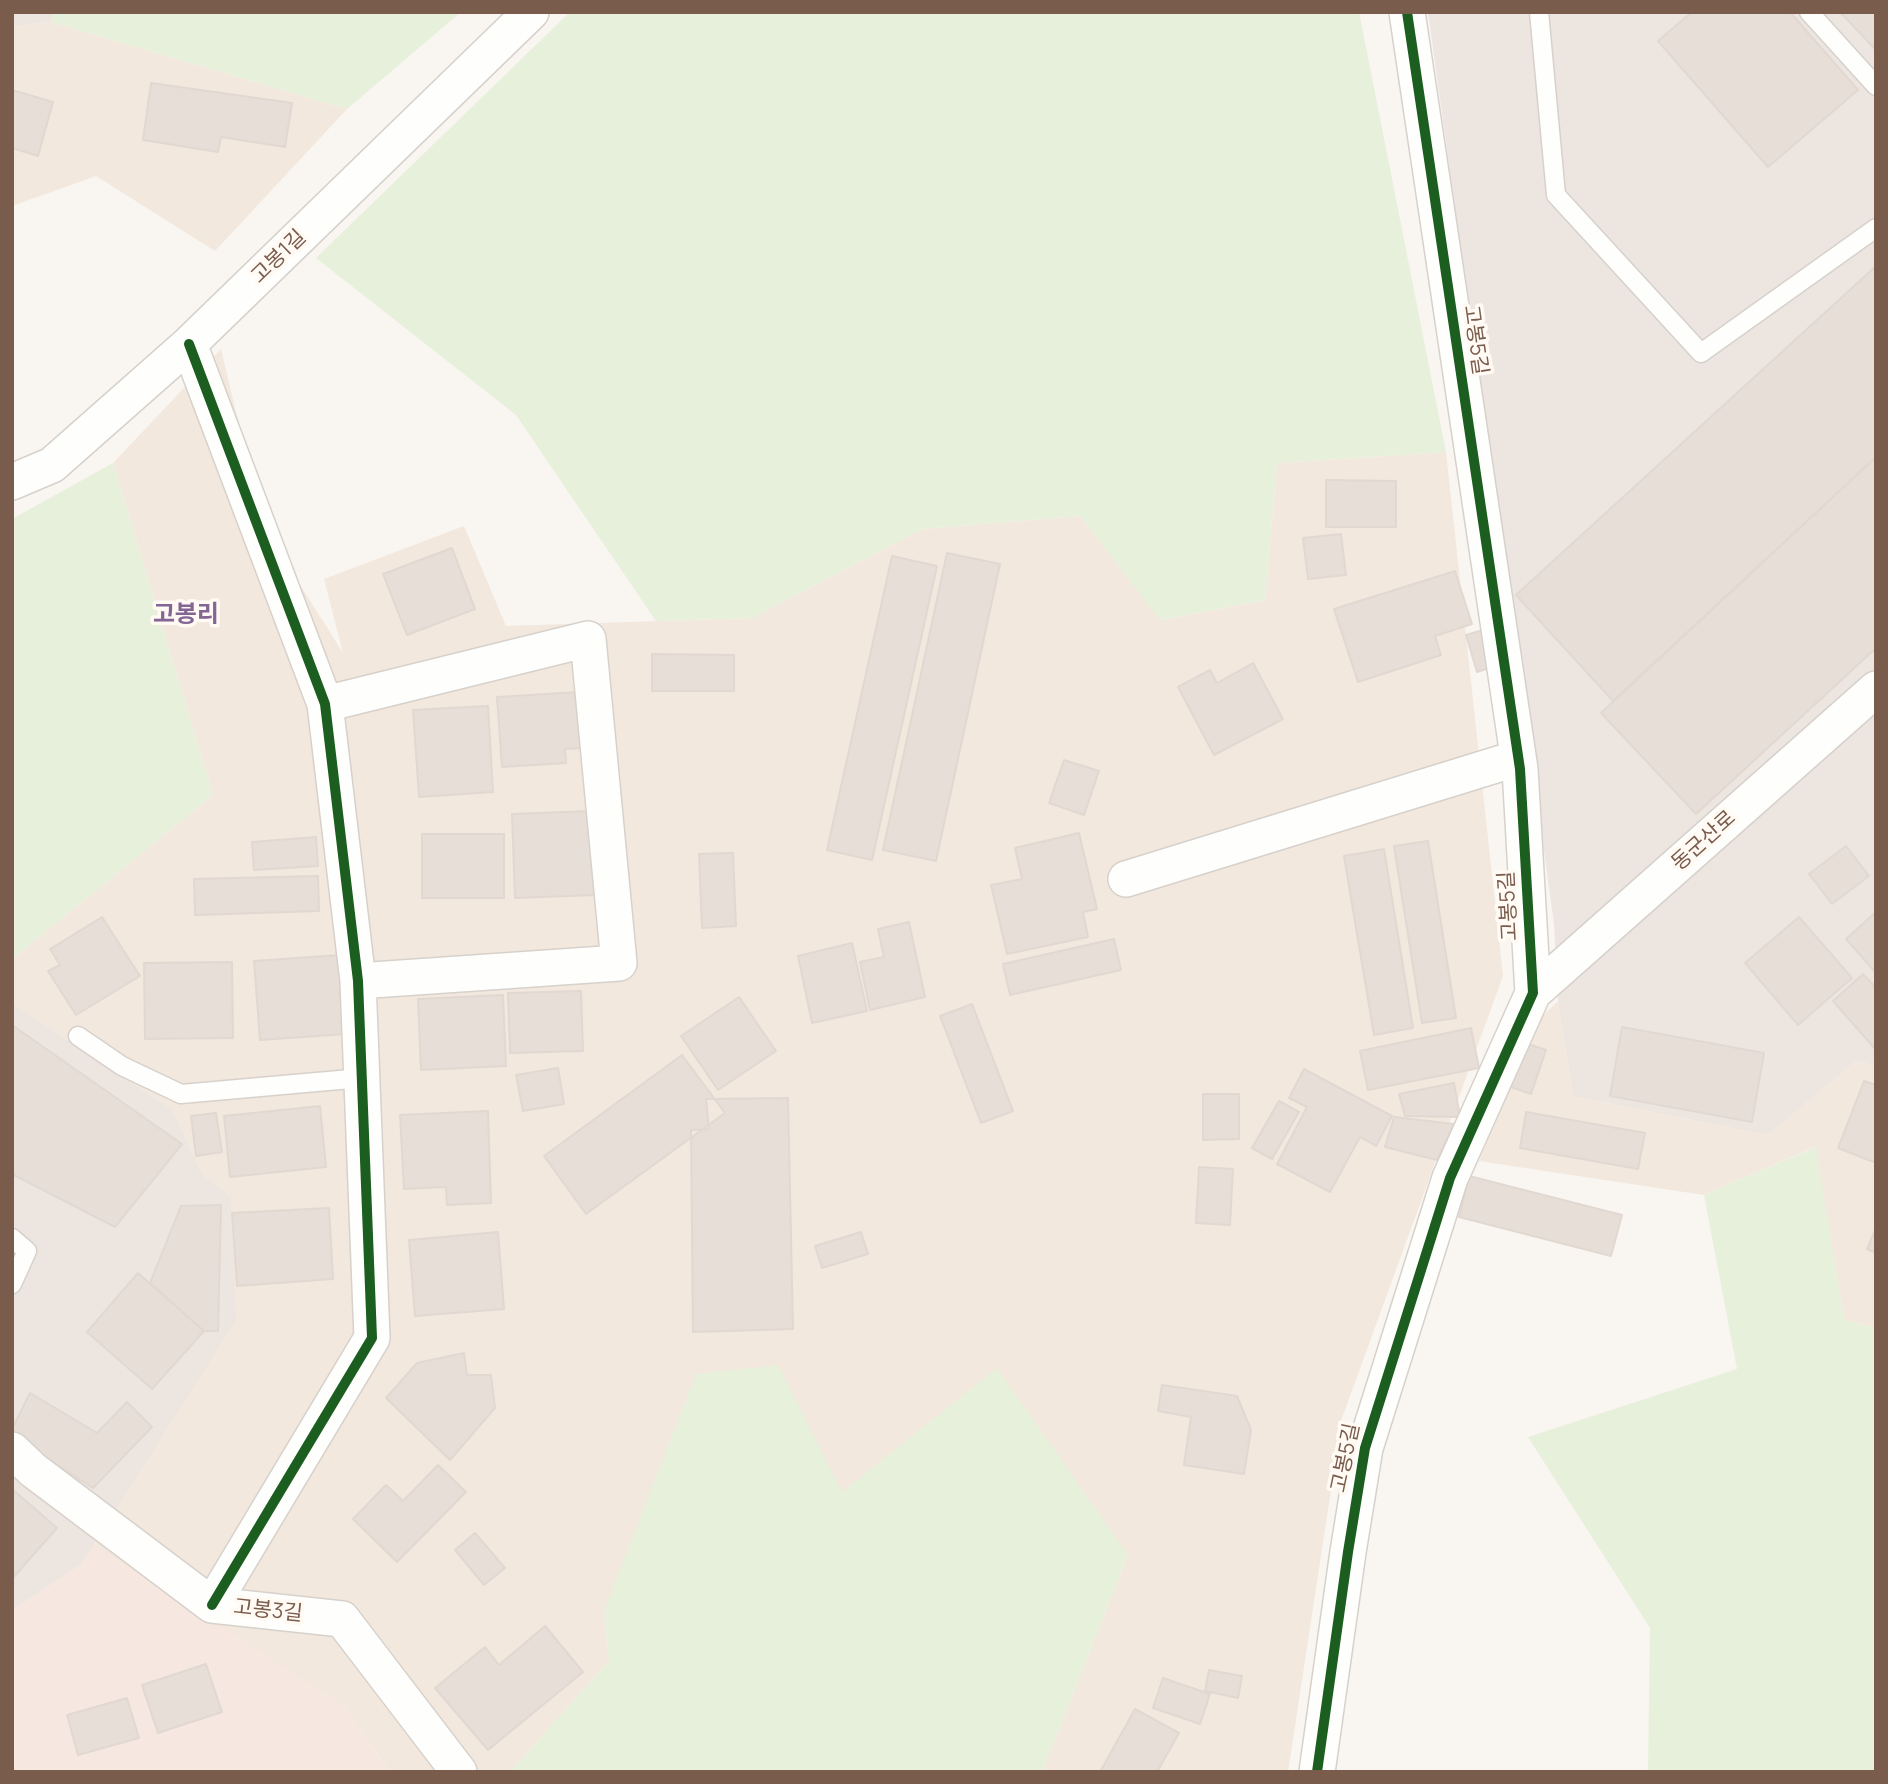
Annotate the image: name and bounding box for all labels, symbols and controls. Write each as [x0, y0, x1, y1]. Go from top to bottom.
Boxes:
street label: 고봉1길 [246, 225, 312, 289]
street label: 고봉5길 [1458, 304, 1492, 376]
district label: 고봉리 [153, 601, 219, 629]
street label: 동군산로 [1667, 806, 1741, 876]
street label: 고봉5길 [1495, 870, 1523, 942]
street label: 고봉5길 [1326, 1421, 1366, 1495]
street label: 고봉3길 [232, 1595, 304, 1627]

